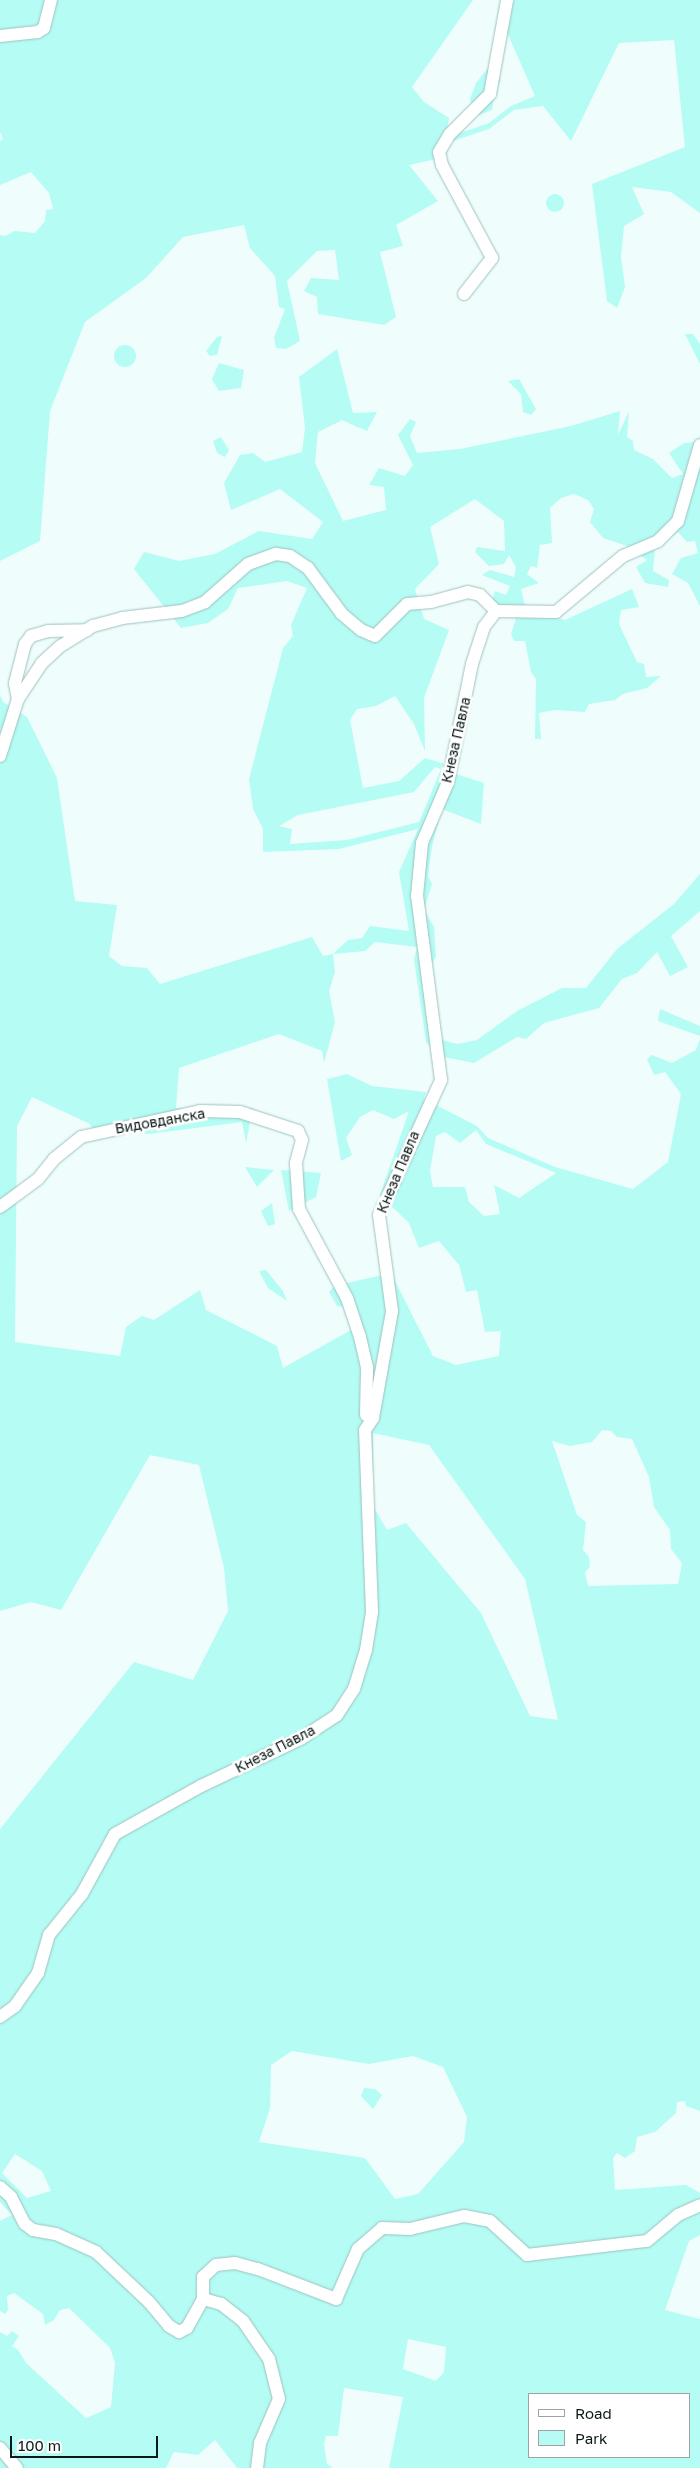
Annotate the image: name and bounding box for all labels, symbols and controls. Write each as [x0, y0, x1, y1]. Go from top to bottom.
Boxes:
street label: Кнеза Павла [438, 695, 474, 785]
street label: Видовданска [114, 1105, 206, 1137]
street label: Кнеза Павла [373, 1128, 423, 1216]
street label: Кнеза Павла [232, 1722, 318, 1776]
legend [528, 2393, 690, 2458]
text: Road [575, 2404, 612, 2422]
scale bar [12, 2426, 160, 2458]
text: Park [575, 2429, 607, 2447]
text: 100 m [18, 2436, 61, 2454]

